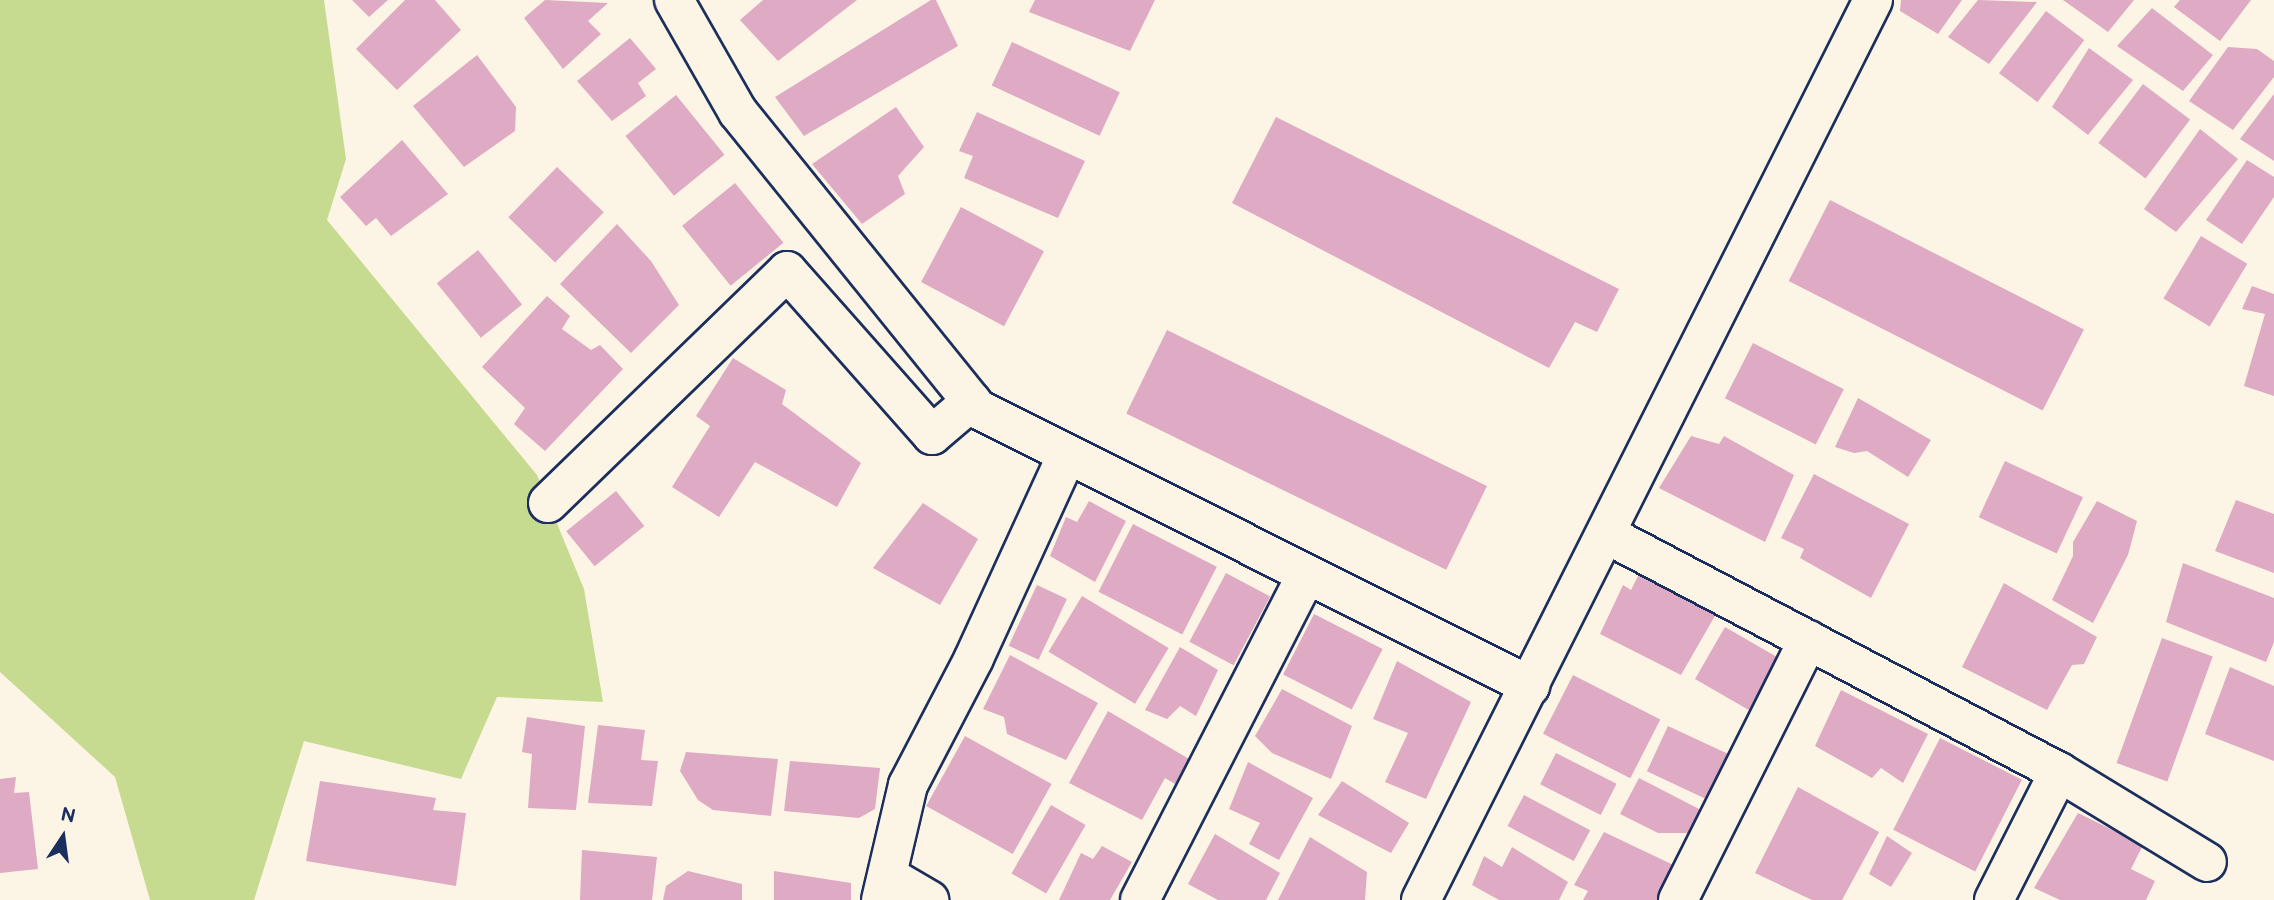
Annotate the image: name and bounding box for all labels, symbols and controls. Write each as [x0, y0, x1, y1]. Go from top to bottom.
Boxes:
north arrow [28, 802, 98, 872]
text: N [58, 803, 77, 829]

